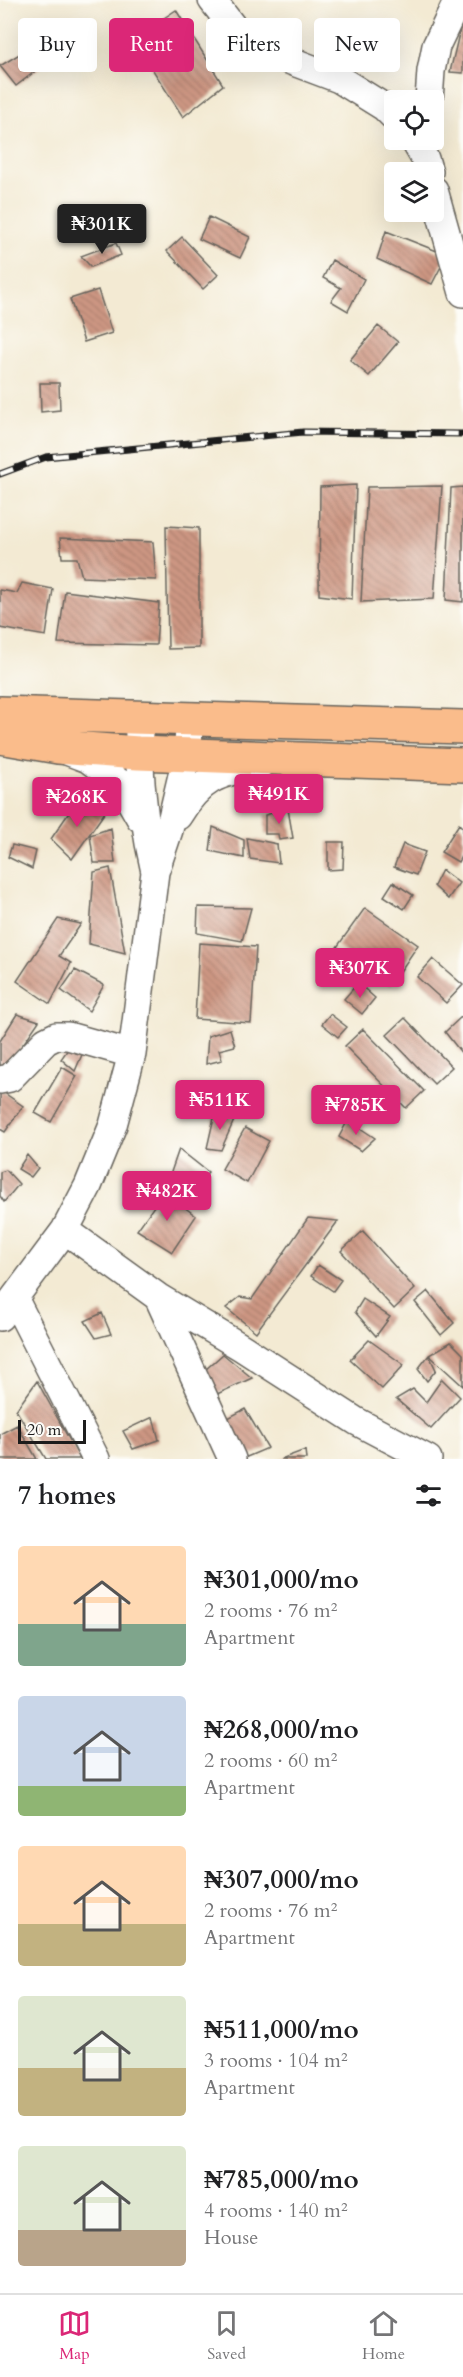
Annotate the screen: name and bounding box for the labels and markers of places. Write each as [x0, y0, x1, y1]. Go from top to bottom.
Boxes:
pin: ₦301K [60, 204, 144, 255]
pin: ₦491K [237, 774, 321, 825]
pin: ₦268K [35, 777, 119, 828]
pin: ₦307K [318, 948, 402, 999]
pin: ₦511K [178, 1080, 262, 1131]
pin: ₦785K [314, 1085, 398, 1136]
pin: ₦482K [125, 1171, 209, 1222]

